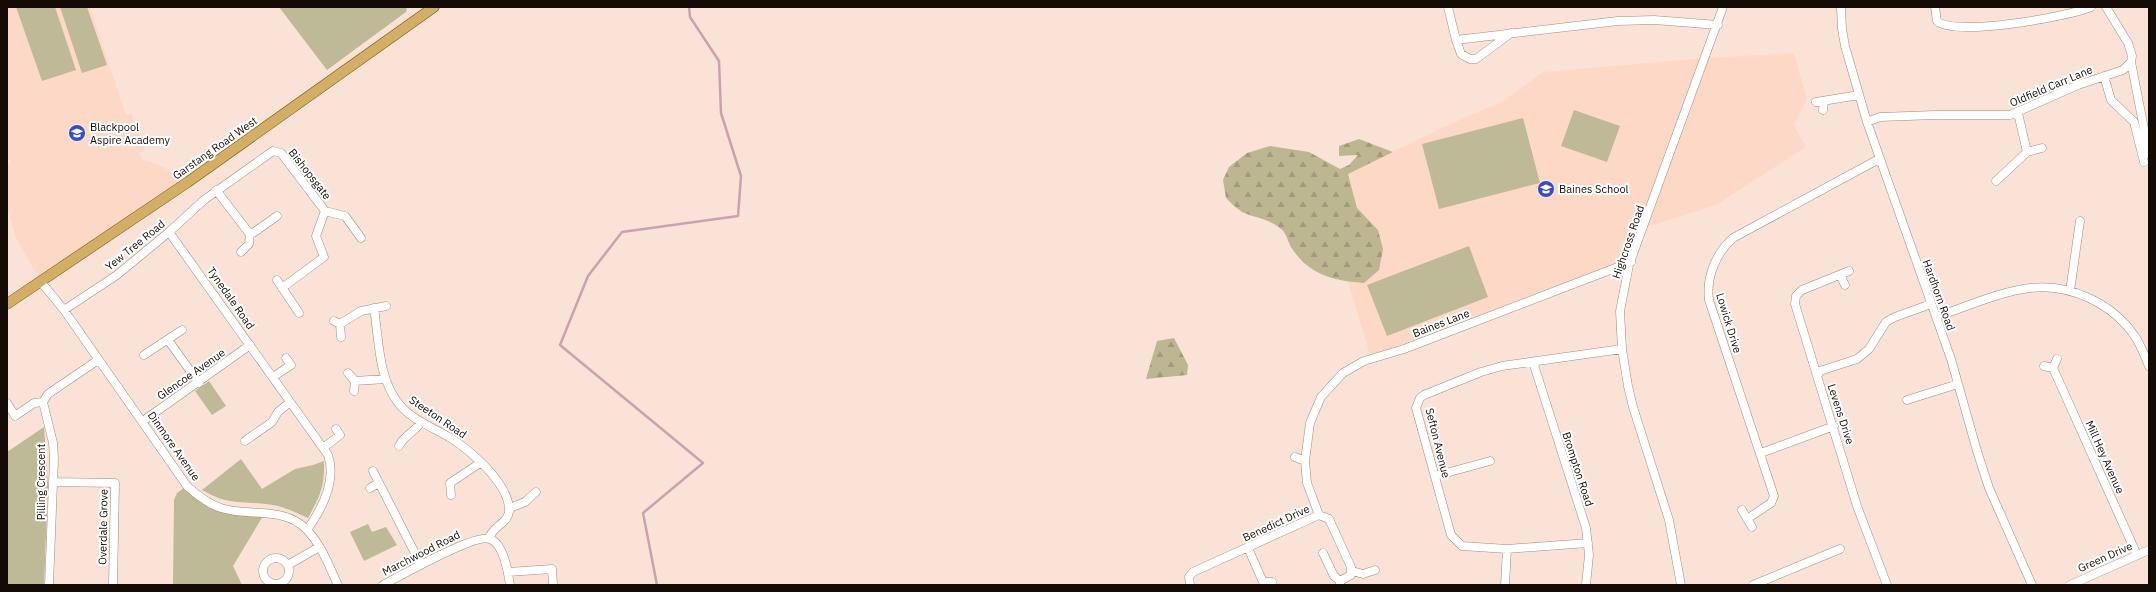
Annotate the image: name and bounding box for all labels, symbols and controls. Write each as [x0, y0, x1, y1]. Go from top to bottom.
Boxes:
street label: Oldfield Carr Lane [2008, 62, 2094, 110]
street label: Garstang Road West [170, 114, 260, 182]
place label: Blackpool Aspire Academy [90, 120, 171, 147]
school or university icon: Blackpool Aspire Academy [67, 123, 87, 143]
street label: Bishopsgate [286, 146, 334, 202]
school or university icon: Baines School [1536, 179, 1556, 199]
place label: Baines School [1559, 182, 1629, 196]
street label: Highcross Road [1609, 203, 1647, 281]
street label: Yew Tree Road [102, 217, 168, 273]
street label: Hardhorn Road [1920, 258, 1958, 332]
street label: Tynedale Road [204, 264, 258, 332]
street label: Lowick Drive [1713, 291, 1745, 355]
street label: Baines Lane [1411, 306, 1471, 340]
street label: Glencoe Avenue [154, 345, 228, 403]
street label: Levens Drive [1825, 382, 1857, 446]
street label: Steeton Road [407, 393, 469, 441]
street label: Sefton Avenue [1423, 407, 1453, 479]
street label: Dinmore Avenue [145, 409, 203, 483]
street label: Mill Hey Avenue [2083, 418, 2127, 496]
street label: Brompton Road [1559, 430, 1597, 508]
street label: Pilling Crescent [34, 444, 48, 520]
street label: Overdale Grove [95, 489, 111, 565]
street label: Benedict Drive [1240, 501, 1312, 545]
street label: Marchwood Road [380, 527, 462, 579]
street label: Green Drive [2076, 539, 2134, 575]

